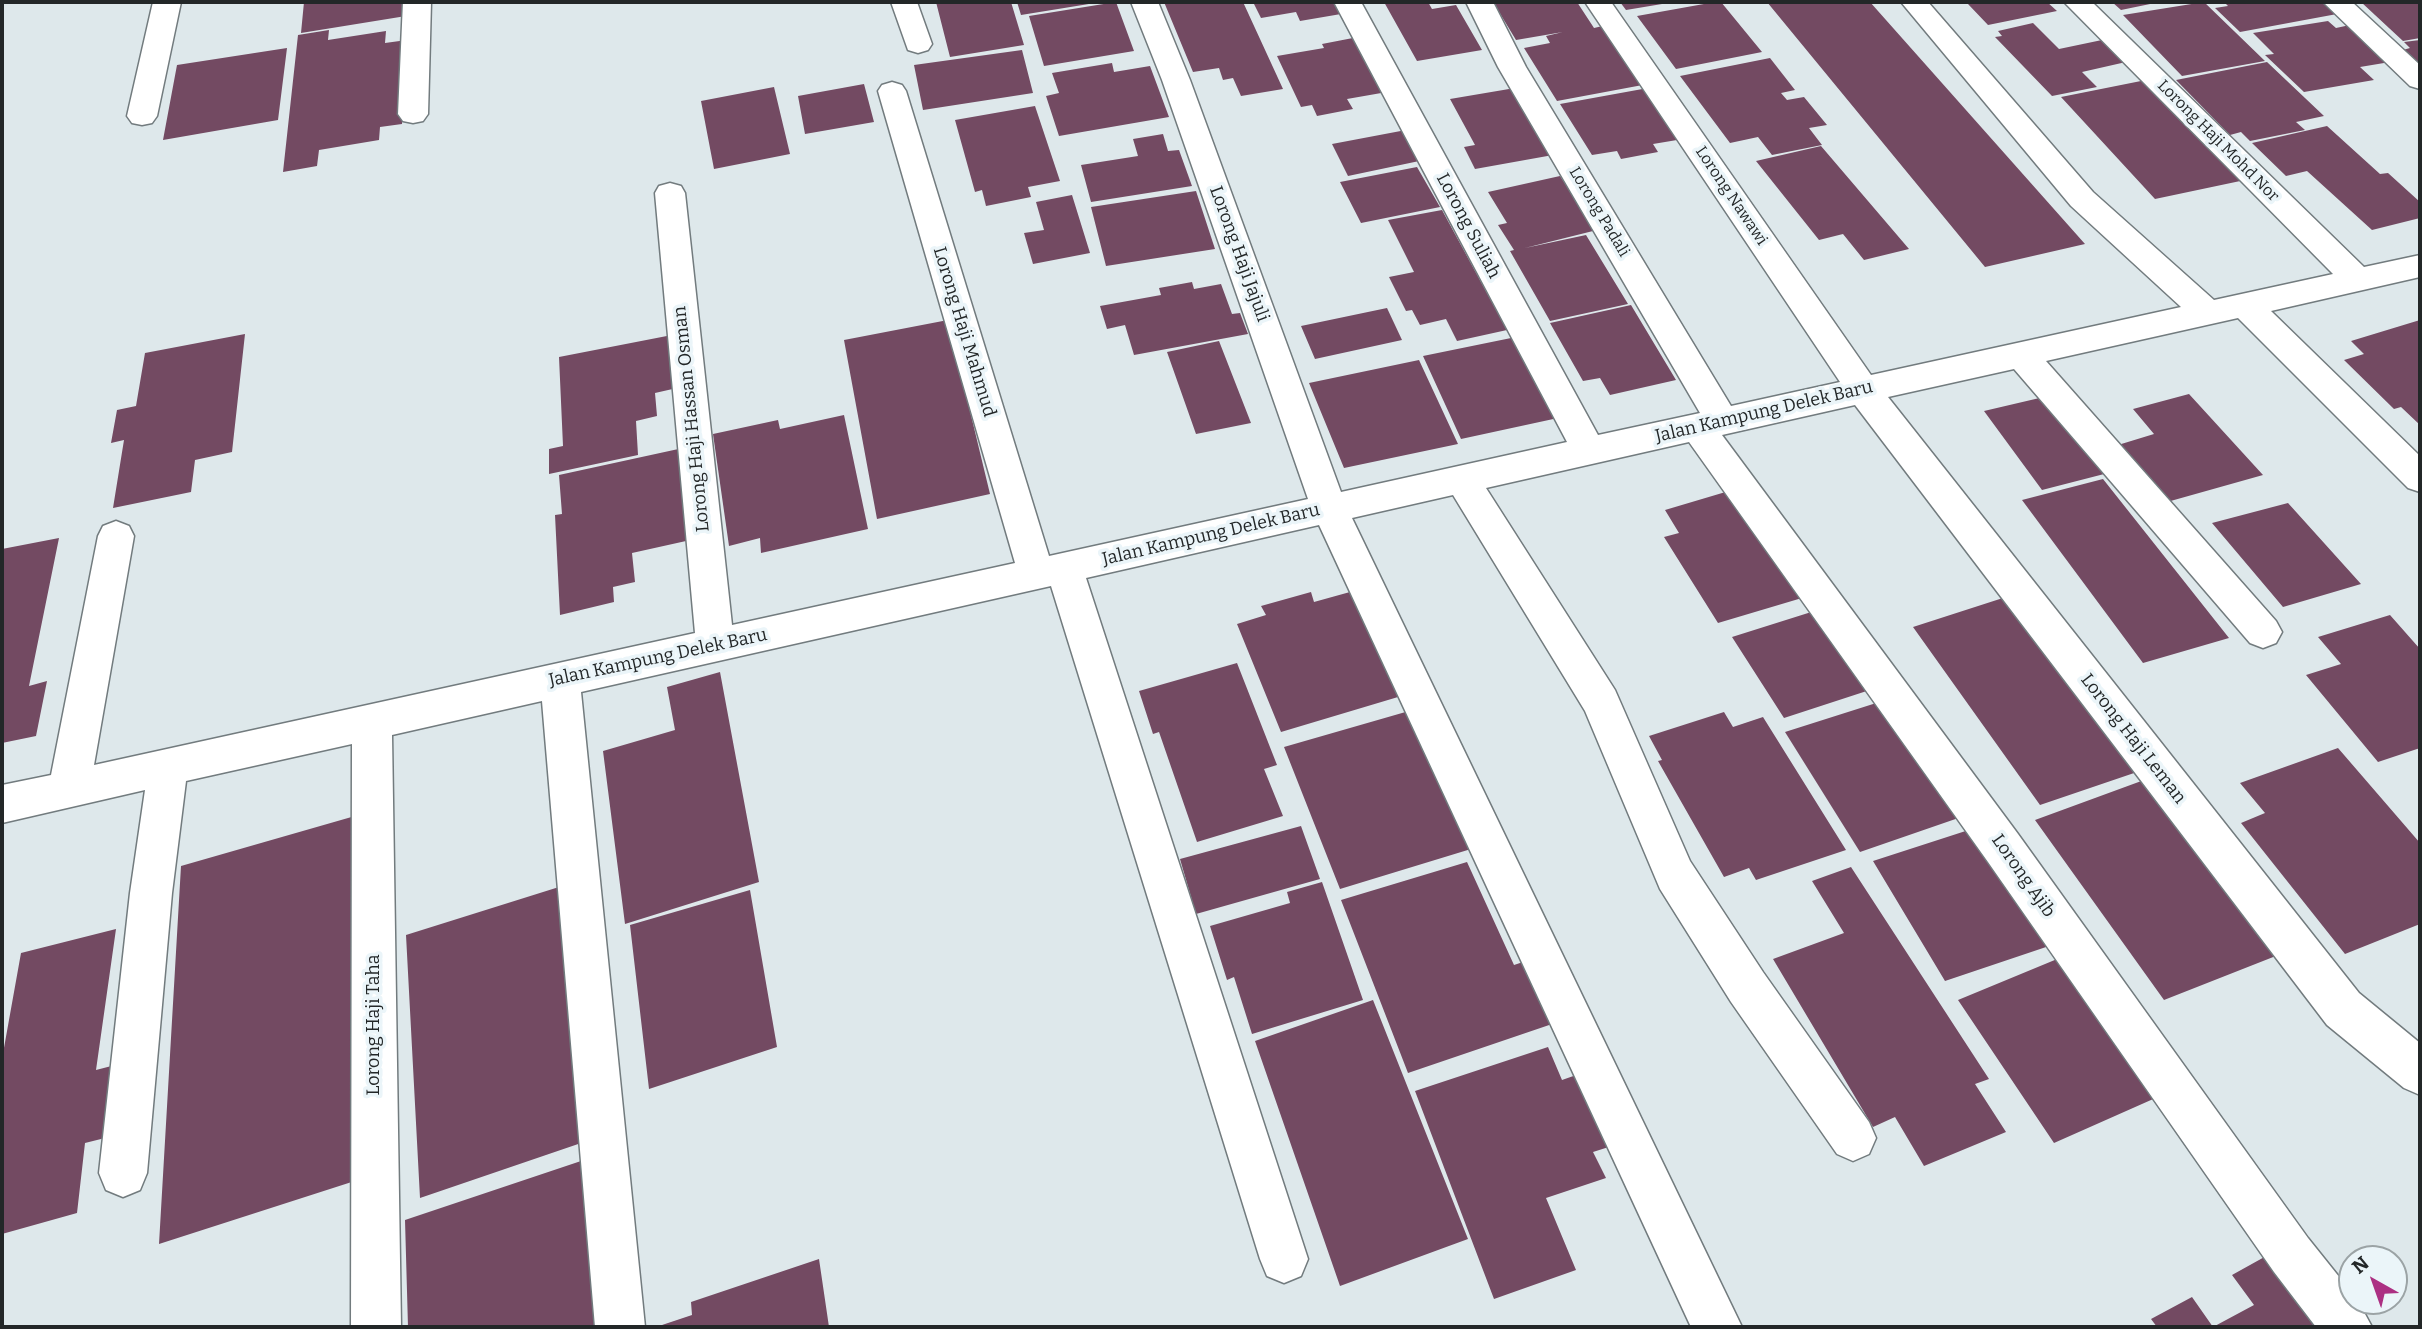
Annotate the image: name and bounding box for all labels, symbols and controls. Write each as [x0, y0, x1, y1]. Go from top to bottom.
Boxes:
street label: Lorong Haji Mohd Nor [2153, 76, 2283, 206]
street label: Lorong Nawawi [1691, 143, 1771, 249]
street label: Lorong Padali [1565, 164, 1633, 260]
street label: Lorong Suliah [1431, 170, 1505, 282]
street label: Lorong Haji Jajuli [1204, 183, 1274, 325]
street label: Lorong Haji Mahmud [928, 244, 1000, 420]
street label: Lorong Haji Hassan Osman [669, 305, 715, 533]
street label: Jalan Kampung Delek Baru [1653, 376, 1875, 448]
street label: Jalan Kampung Delek Baru [1100, 499, 1322, 571]
street label: Jalan Kampung Delek Baru [547, 624, 769, 692]
street label: Lorong Haji Leman [2076, 670, 2190, 808]
street label: Lorong Ajib [1987, 830, 2059, 922]
street label: Lorong Haji Taha [363, 954, 385, 1096]
north arrow [2338, 1245, 2408, 1315]
text: N [2347, 1252, 2373, 1279]

